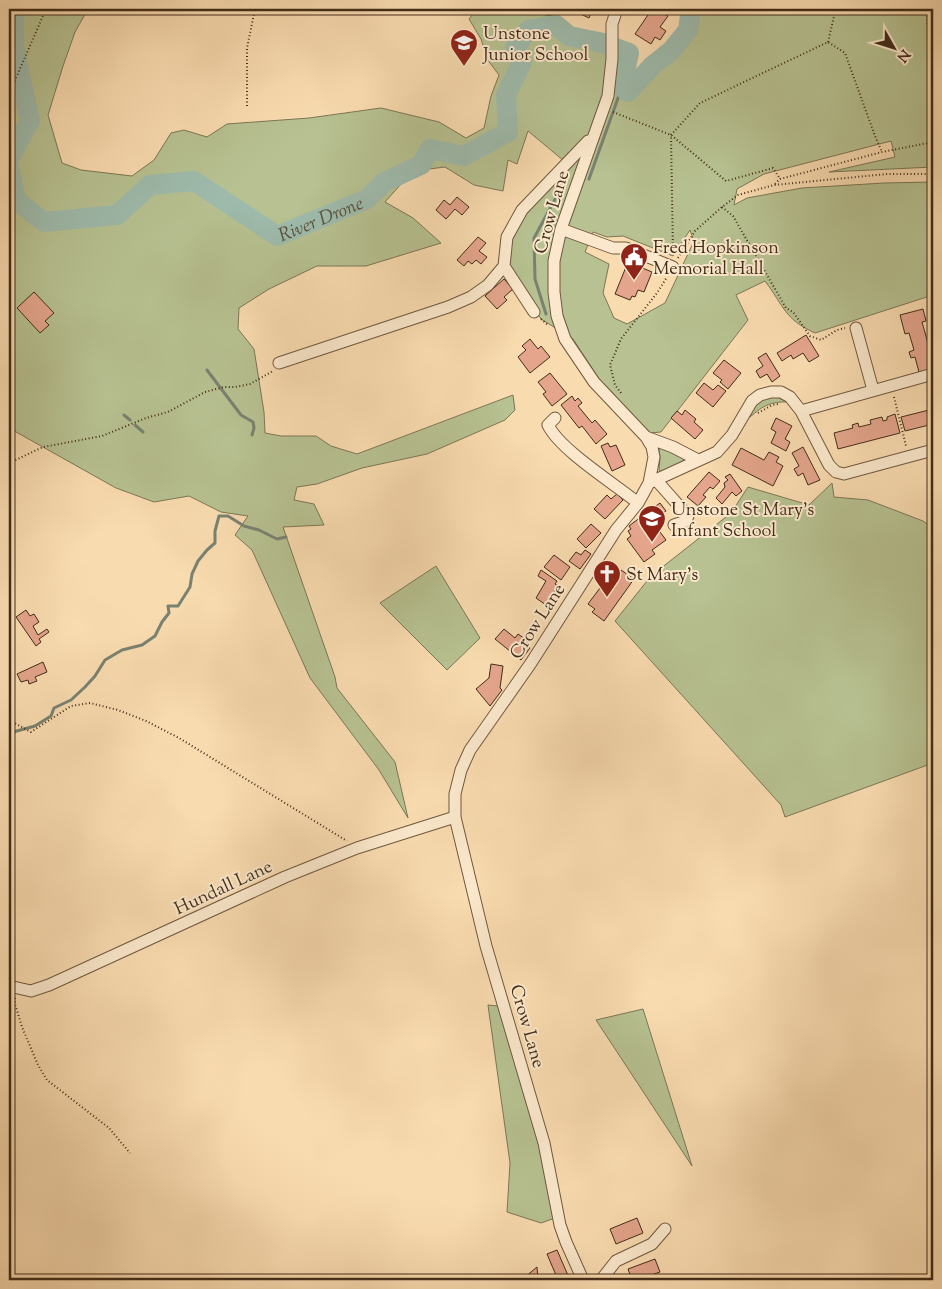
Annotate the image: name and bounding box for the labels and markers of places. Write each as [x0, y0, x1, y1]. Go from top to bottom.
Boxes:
place label: Unstone Junior School [482, 22, 588, 69]
school or university icon: Unstone Junior School [449, 28, 479, 67]
place label: Fred Hopkinson Memorial Hall [653, 236, 779, 283]
public building icon: Fred Hopkinson Memorial Hall [619, 242, 649, 281]
place label: Unstone St Mary's Infant School [671, 498, 814, 545]
school or university icon: Unstone St Mary's Infant School [637, 504, 667, 543]
church icon: St Mary's [592, 559, 622, 598]
place label: St Mary's [626, 563, 698, 589]

